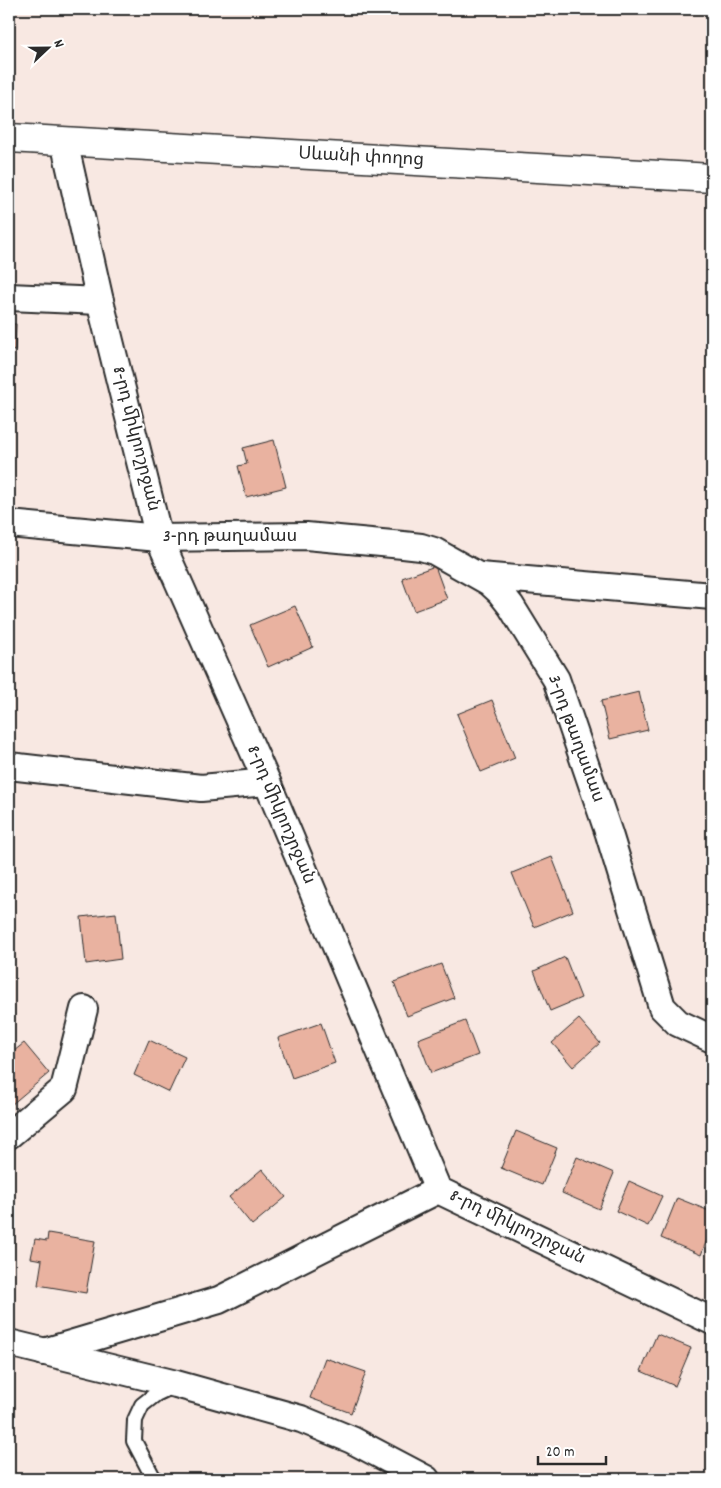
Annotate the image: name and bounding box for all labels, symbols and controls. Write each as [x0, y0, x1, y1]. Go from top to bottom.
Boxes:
north arrow [22, 22, 72, 72]
text: N [48, 37, 69, 51]
street label: Սևանի փողոց [297, 142, 425, 174]
street label: 8-րդ միկրոշրջան [105, 364, 165, 514]
street label: 3-րդ թաղամաս [163, 525, 297, 550]
street label: 3-րդ թաղամաս [540, 671, 610, 807]
street label: 8-րդ միկրոշրջան [239, 742, 321, 888]
street label: 8-րդ միկրոշրջան [445, 1184, 589, 1272]
scale bar [538, 1433, 606, 1465]
text: 20 m [546, 1442, 574, 1464]

